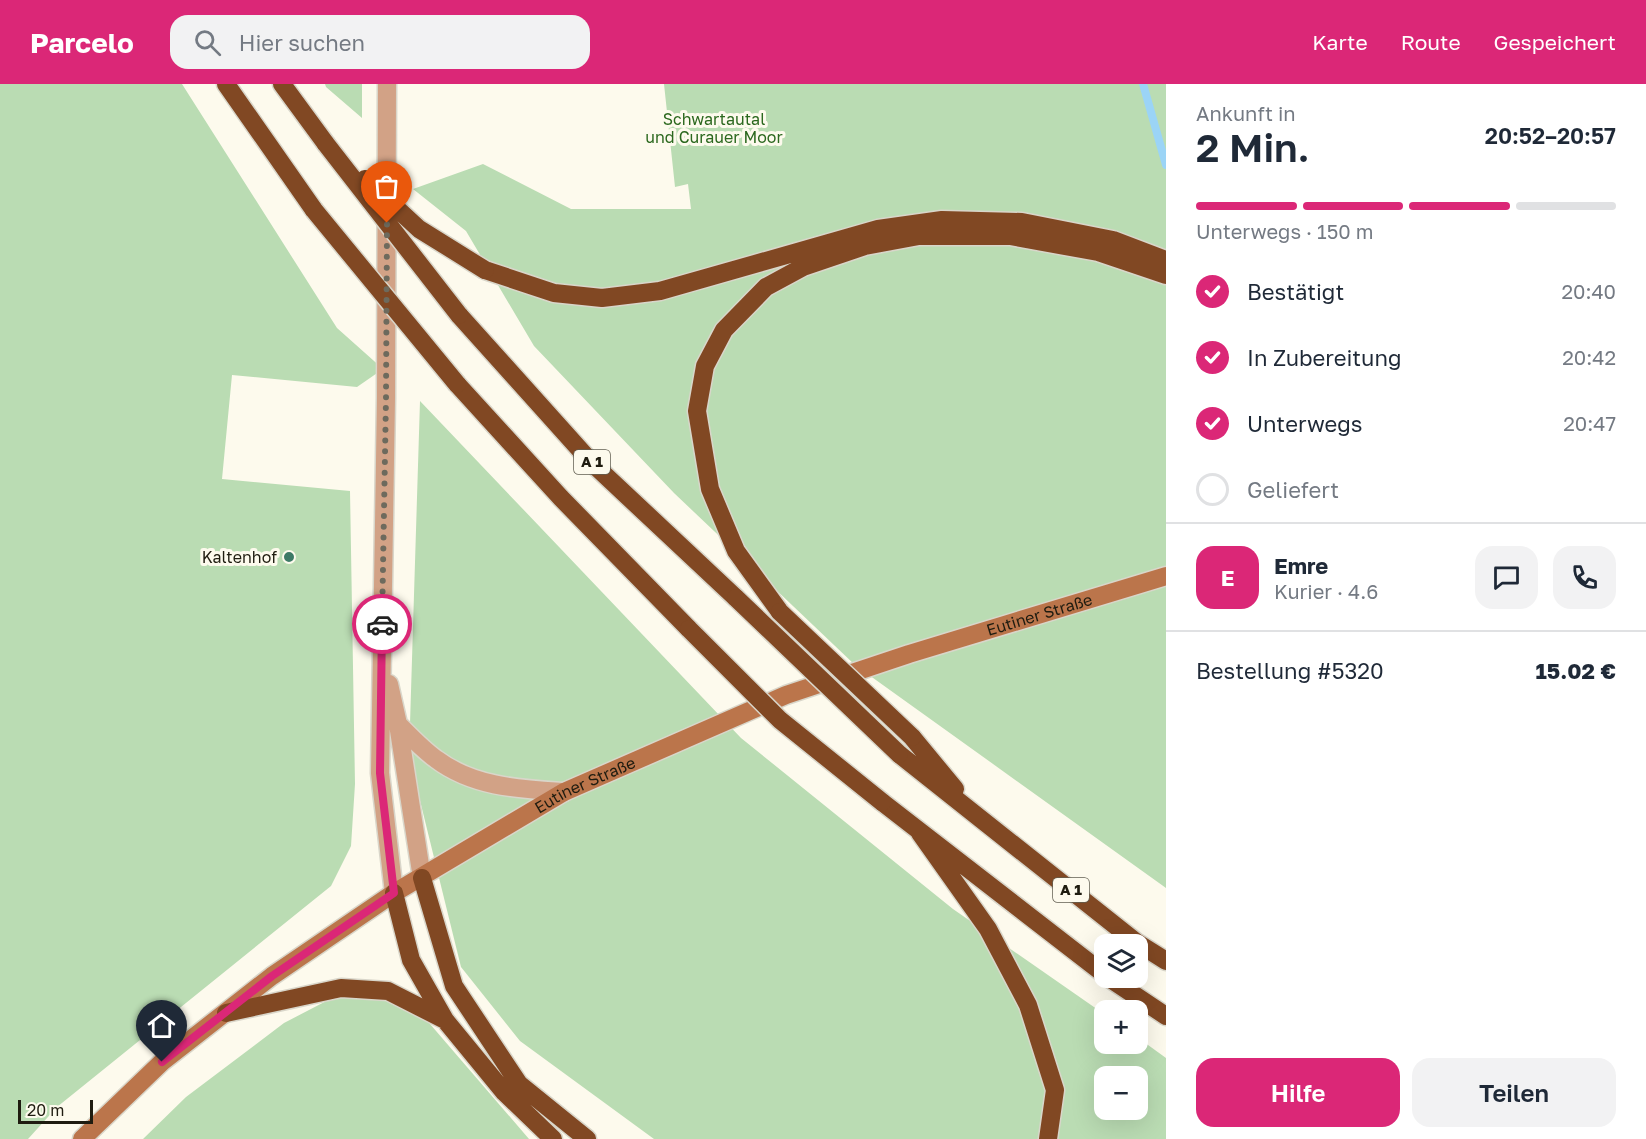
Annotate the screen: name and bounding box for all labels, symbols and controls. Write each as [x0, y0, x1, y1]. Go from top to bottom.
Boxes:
search box [170, 15, 590, 69]
text: Parcelo [30, 26, 134, 59]
icon: search [191, 26, 224, 59]
text: Hier suchen [239, 29, 365, 56]
text: Karte [1312, 29, 1368, 55]
text: Route [1401, 29, 1461, 55]
text: Gespeichert [1494, 29, 1616, 55]
text: Ankunft in [1196, 101, 1296, 125]
park label: Schwartautal und Curauer Moor [645, 109, 783, 147]
text: 20:52–20:57 [1485, 122, 1616, 149]
text: 2 Min. [1196, 124, 1310, 171]
pin [361, 161, 412, 223]
icon: bag [370, 170, 403, 203]
text: Unterwegs · 150 m [1196, 219, 1373, 243]
icon: check [1196, 275, 1229, 308]
text: Bestätigt [1247, 278, 1344, 305]
text: 20:40 [1561, 279, 1616, 303]
icon: check [1196, 341, 1229, 374]
text: In Zubereitung [1247, 344, 1402, 371]
text: 20:42 [1562, 345, 1616, 369]
icon: check [1196, 407, 1229, 440]
text: Unterwegs [1247, 410, 1363, 437]
text: 20:47 [1563, 411, 1616, 435]
road number: A 1 [574, 450, 610, 474]
text: Geliefert [1247, 476, 1339, 503]
button: chat [1475, 546, 1538, 609]
button: phone [1553, 546, 1616, 609]
place label: Kaltenhof [202, 547, 277, 567]
marker: Kaltenhof [282, 550, 296, 564]
text: Emre [1274, 552, 1328, 579]
text: E [1221, 564, 1234, 591]
text: Kurier · 4.6 [1274, 579, 1378, 603]
street label: Eutiner Straße [984, 589, 1095, 640]
courier [352, 594, 412, 654]
icon: car [366, 608, 399, 641]
text: Bestellung #5320 [1196, 657, 1384, 684]
text: 15.02 € [1535, 657, 1616, 684]
street label: Eutiner Straße [531, 752, 638, 817]
road number: A 1 [1053, 878, 1089, 902]
map controls [1094, 934, 1148, 1120]
button: layers [1094, 934, 1148, 988]
pin [136, 1000, 187, 1062]
button: + [1094, 1000, 1148, 1054]
icon: home [145, 1009, 178, 1042]
button: Hilfe [1196, 1058, 1400, 1127]
button: Teilen [1412, 1058, 1616, 1127]
button: − [1094, 1066, 1148, 1120]
scale bar [18, 1097, 93, 1124]
text: 20 m [27, 1100, 64, 1120]

